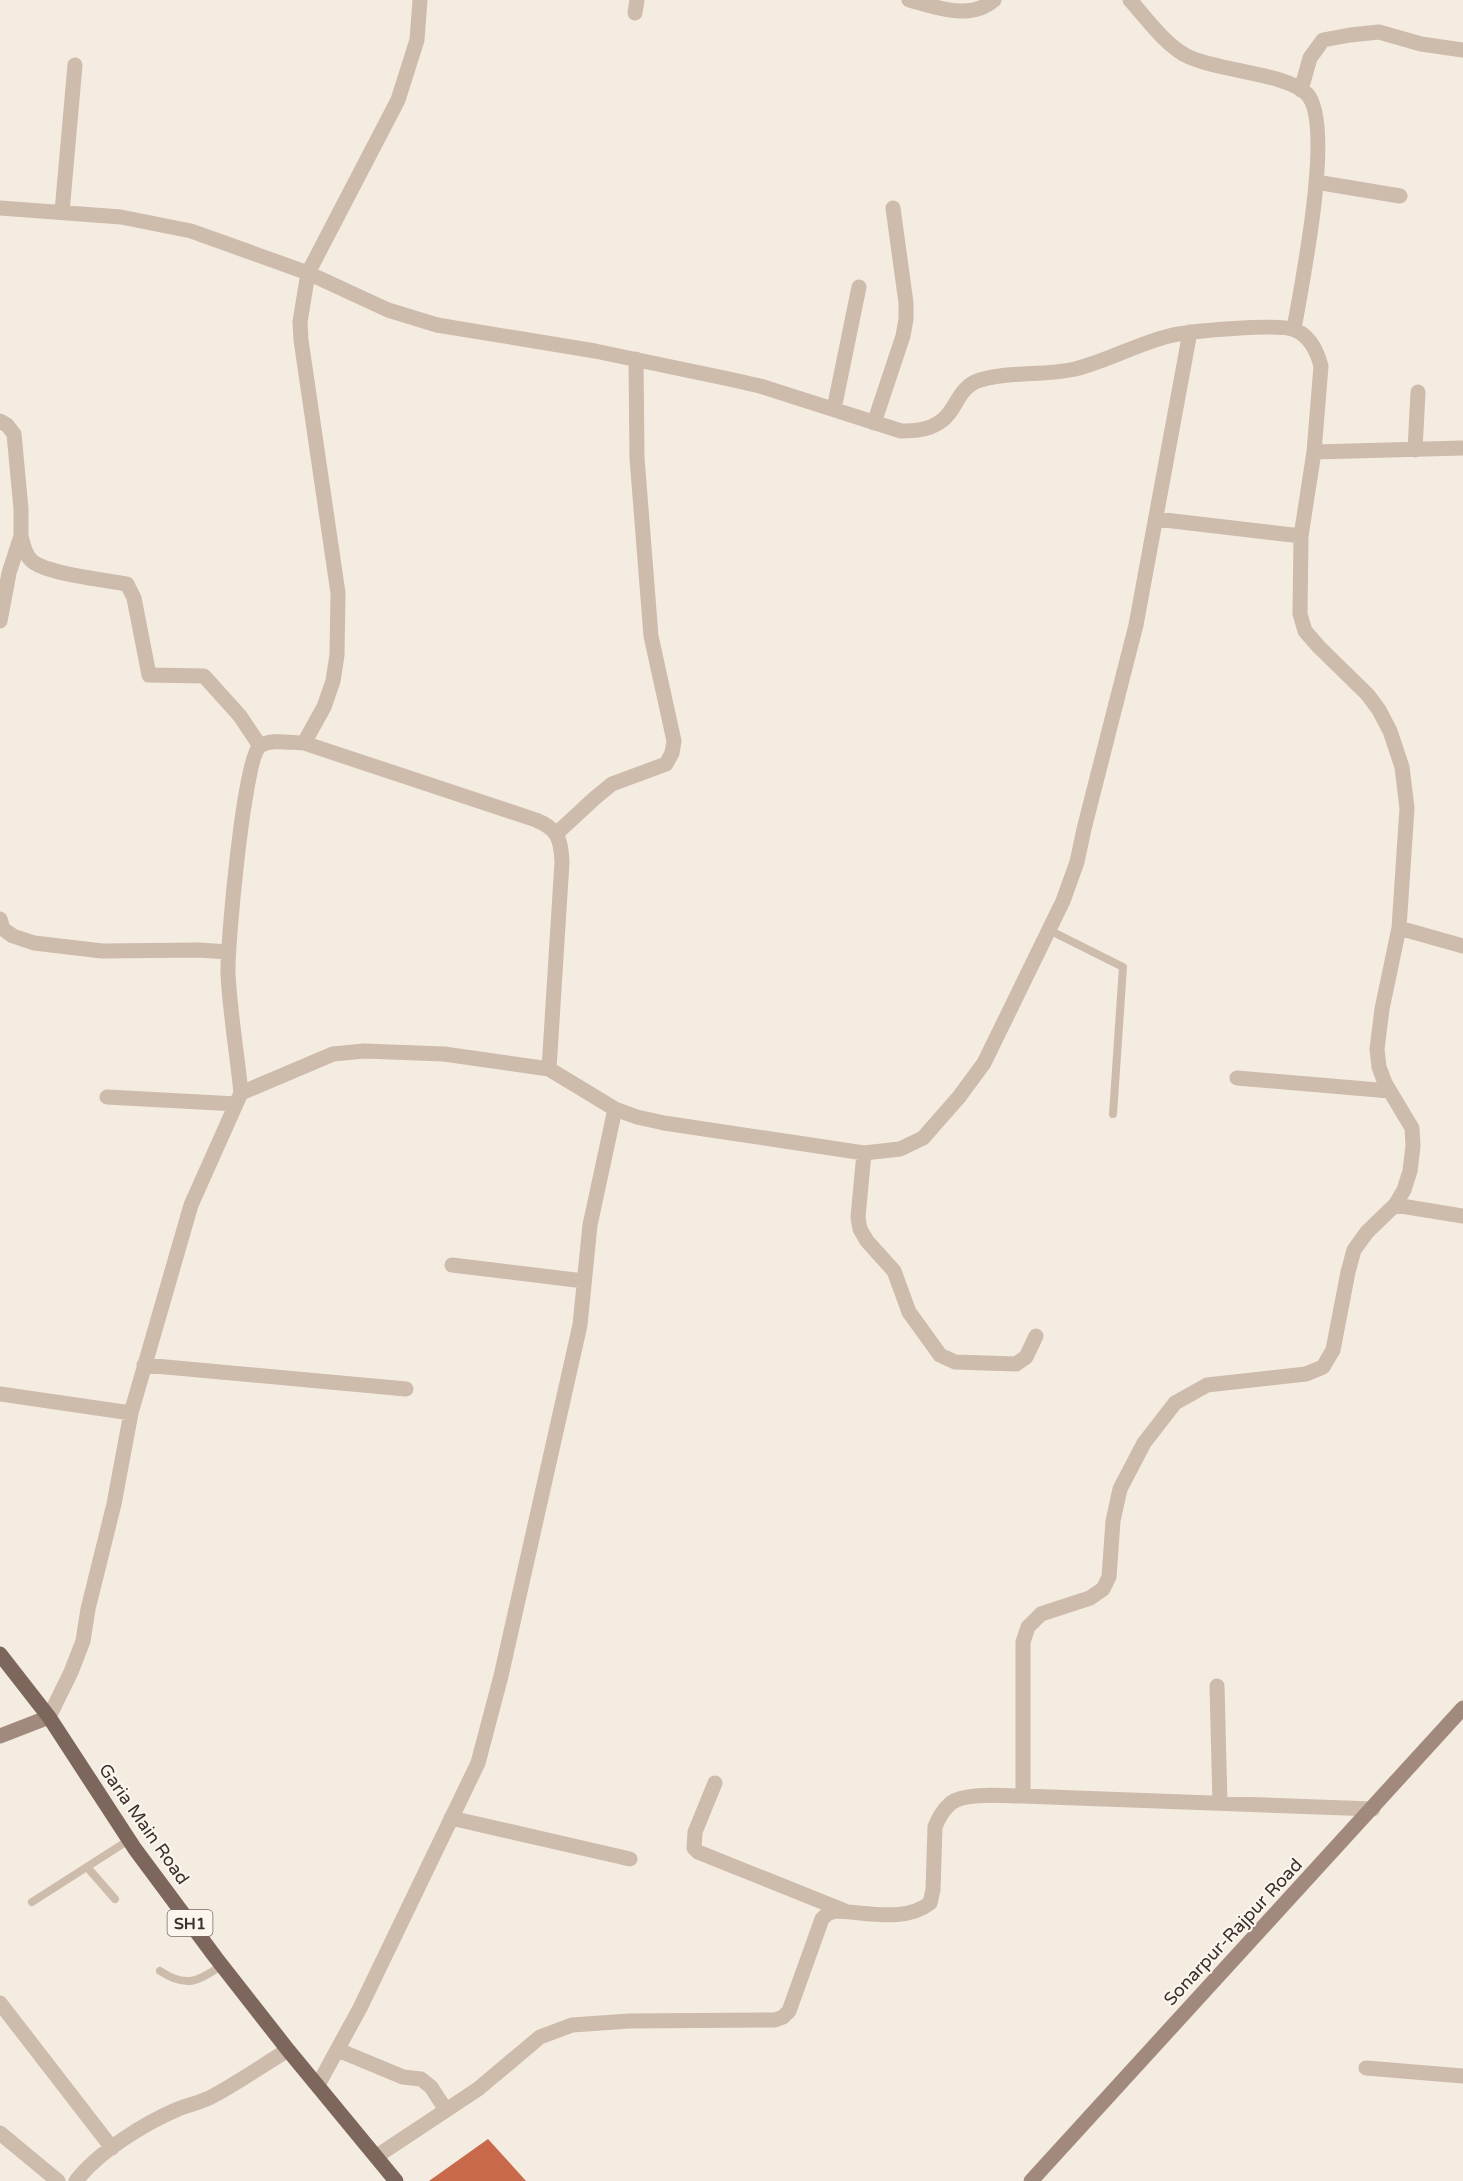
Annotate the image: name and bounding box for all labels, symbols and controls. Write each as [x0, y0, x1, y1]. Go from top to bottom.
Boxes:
street label: Garia Main Road [94, 1759, 194, 1889]
street label: Sonarpur-Rajpur Road [1159, 1854, 1307, 2010]
road number: SH1 [168, 1910, 213, 1936]

